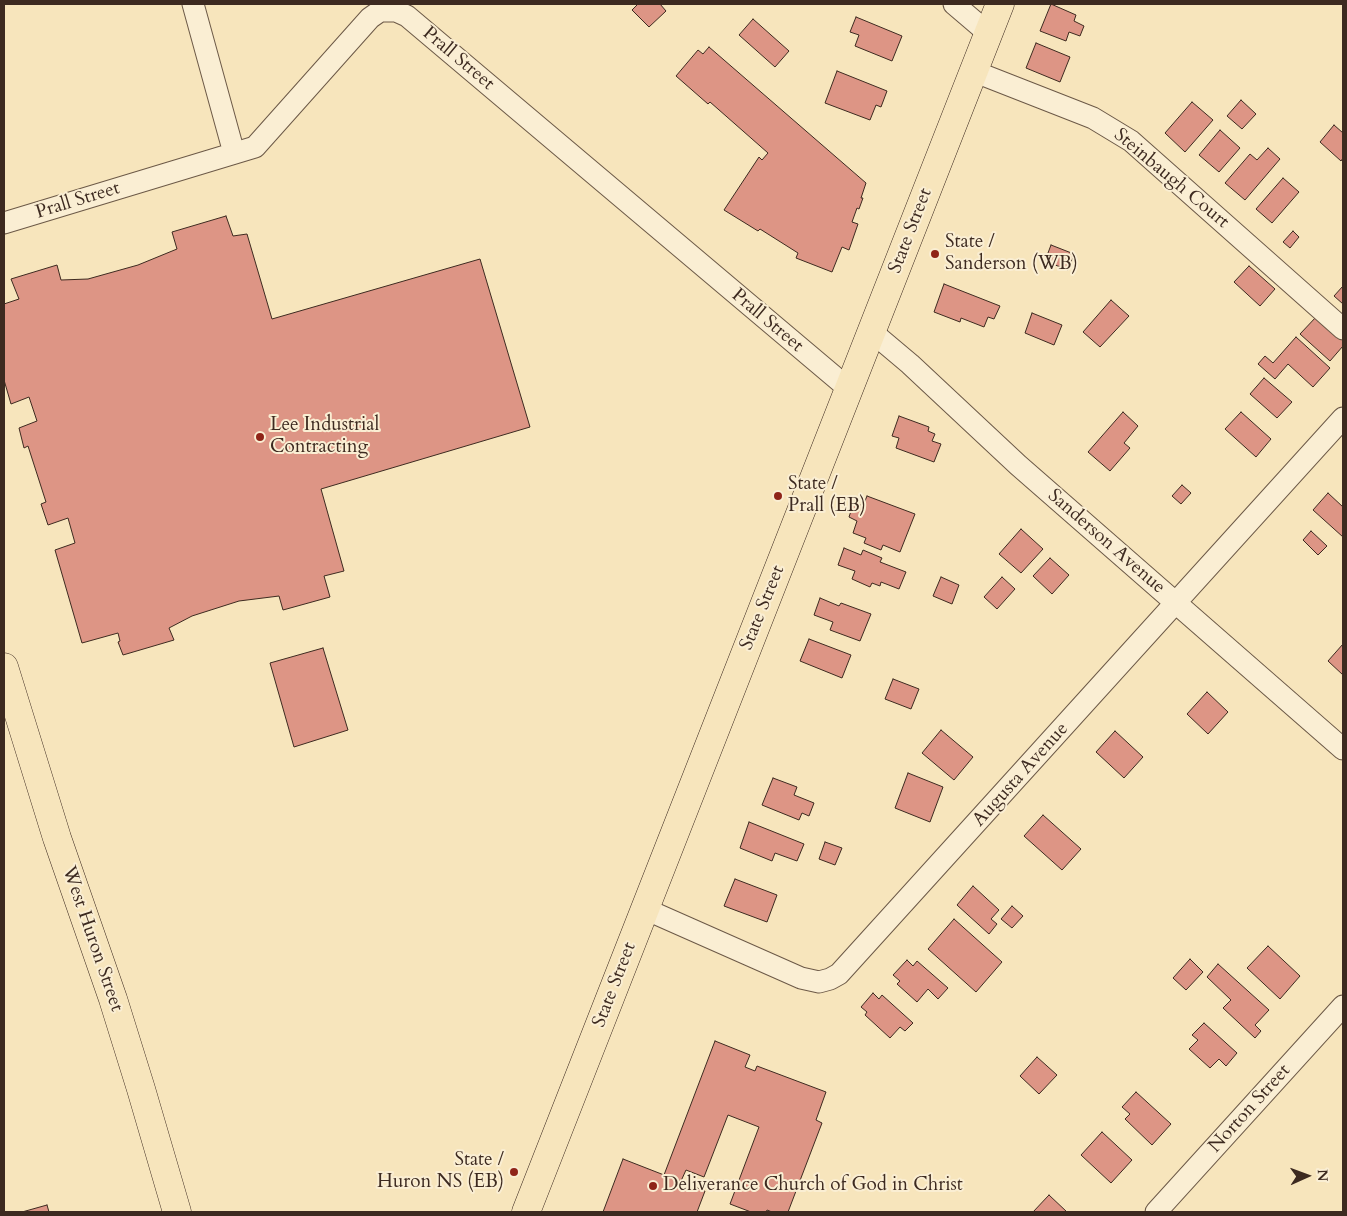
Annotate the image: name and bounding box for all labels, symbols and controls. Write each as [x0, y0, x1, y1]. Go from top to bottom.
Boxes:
street label: Prall Street [417, 22, 499, 96]
street label: Steinbaugh Court [1109, 124, 1233, 234]
street label: Prall Street [33, 177, 123, 225]
street label: State Street [884, 185, 938, 277]
place label: State / Sanderson (WB) [945, 232, 1078, 276]
marker: State / Sanderson (WB) [929, 248, 941, 260]
street label: Prall Street [726, 284, 808, 358]
place label: Lee Industrial Contracting [270, 415, 379, 459]
marker: Lee Industrial Contracting [254, 431, 266, 443]
place label: State / Prall (EB) [788, 474, 866, 518]
street label: Sanderson Avenue [1043, 485, 1169, 599]
marker: State / Prall (EB) [772, 490, 784, 502]
street label: State Street [736, 562, 790, 654]
street label: Augusta Avenue [968, 718, 1074, 832]
street label: West Huron Street [56, 863, 128, 1015]
street label: State Street [588, 939, 642, 1031]
street label: Norton Street [1204, 1060, 1296, 1158]
place label: State / Huron NS (EB) [377, 1150, 504, 1194]
north arrow [1282, 1151, 1332, 1201]
marker: State / Huron NS (EB) [508, 1166, 520, 1178]
text: N [1313, 1169, 1332, 1182]
place label: Deliverance Church of God in Christ [663, 1175, 963, 1197]
marker: Deliverance Church of God in Christ [647, 1180, 659, 1192]

